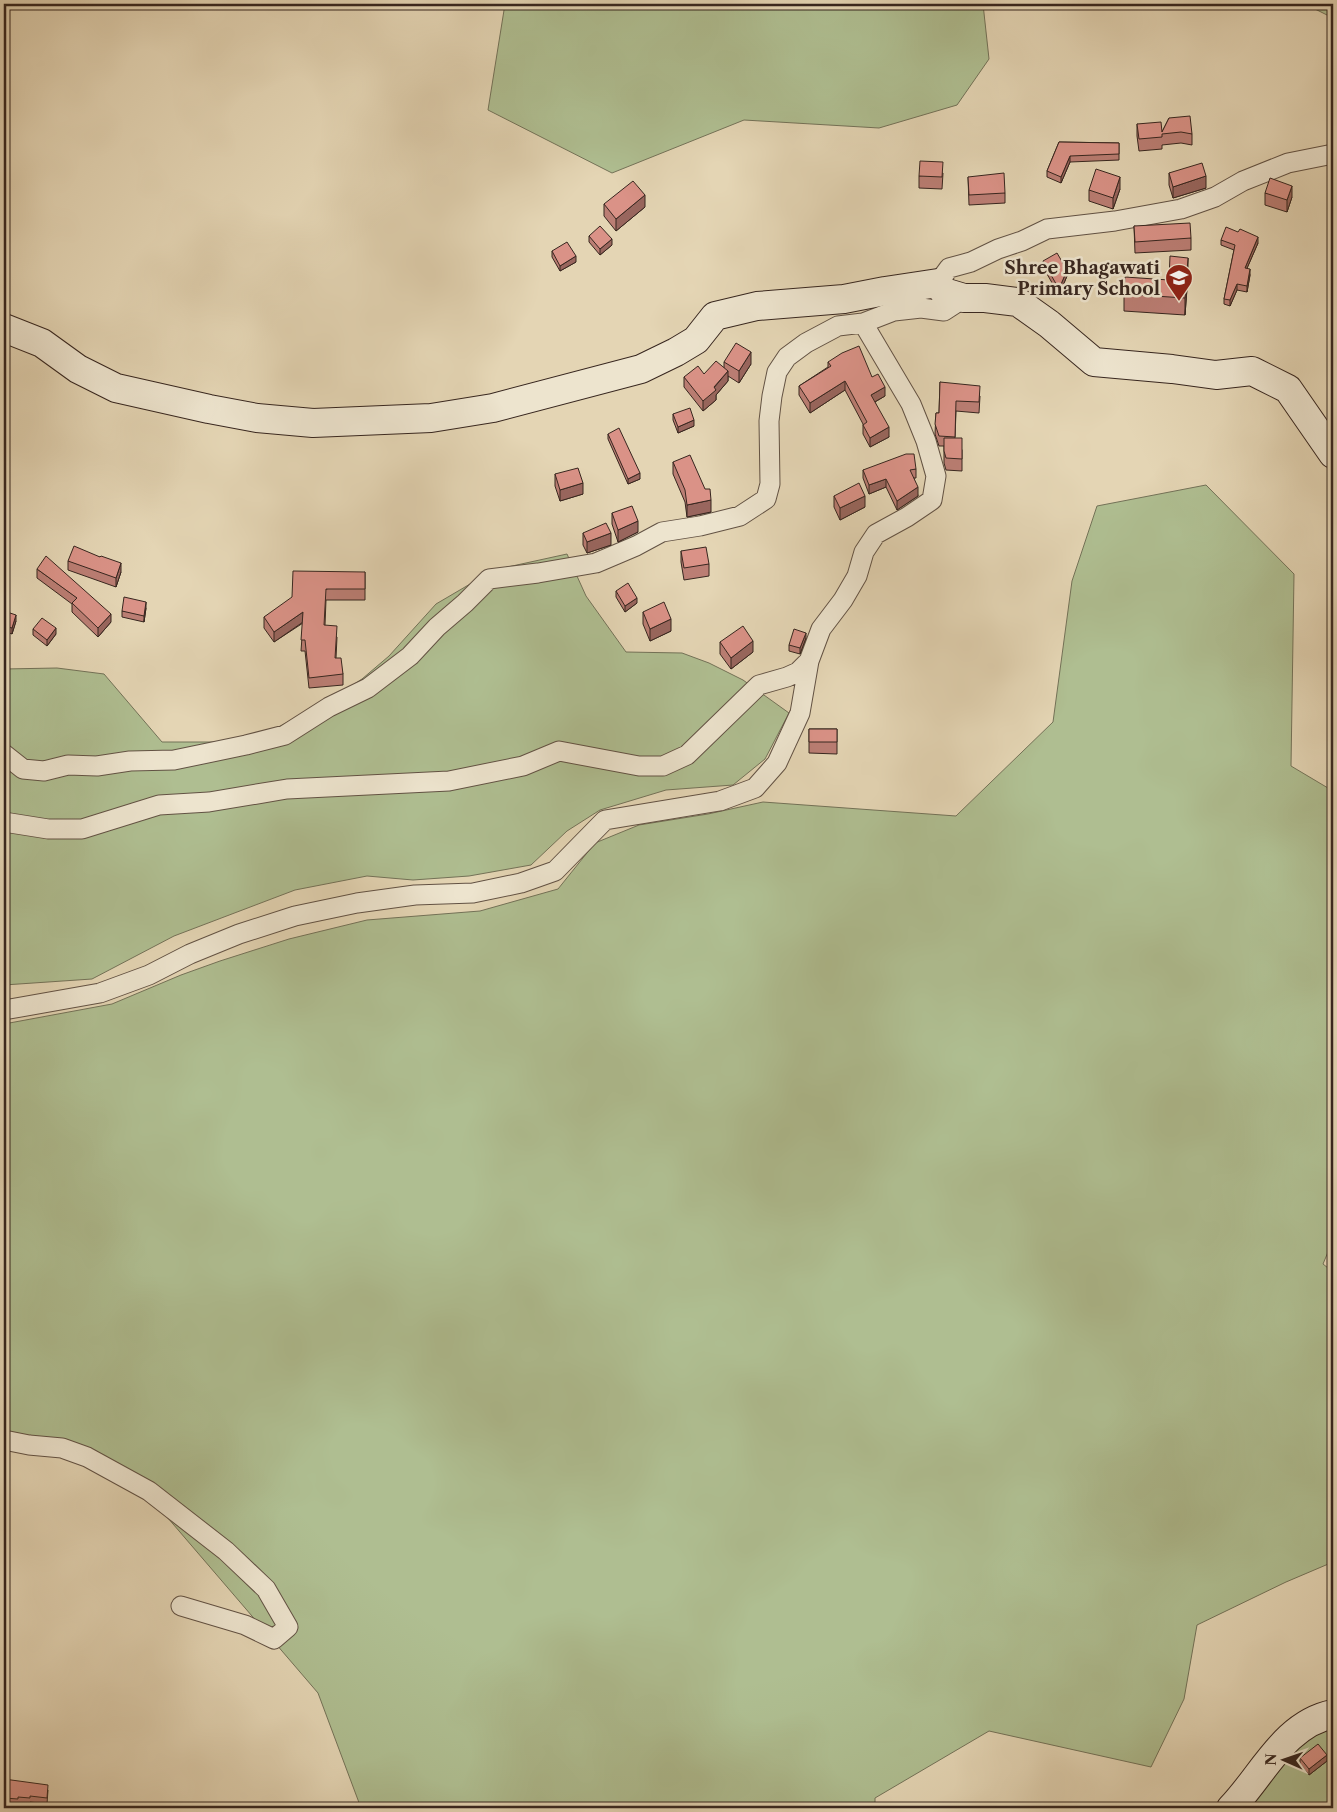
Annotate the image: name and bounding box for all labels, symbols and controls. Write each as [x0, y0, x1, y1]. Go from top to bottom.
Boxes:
place label: Shree Bhagawati Primary School [1004, 257, 1161, 300]
school or university icon: Shree Bhagawati Primary School [1164, 263, 1194, 302]
north arrow [1260, 1734, 1310, 1784]
text: N [1262, 1753, 1280, 1766]

